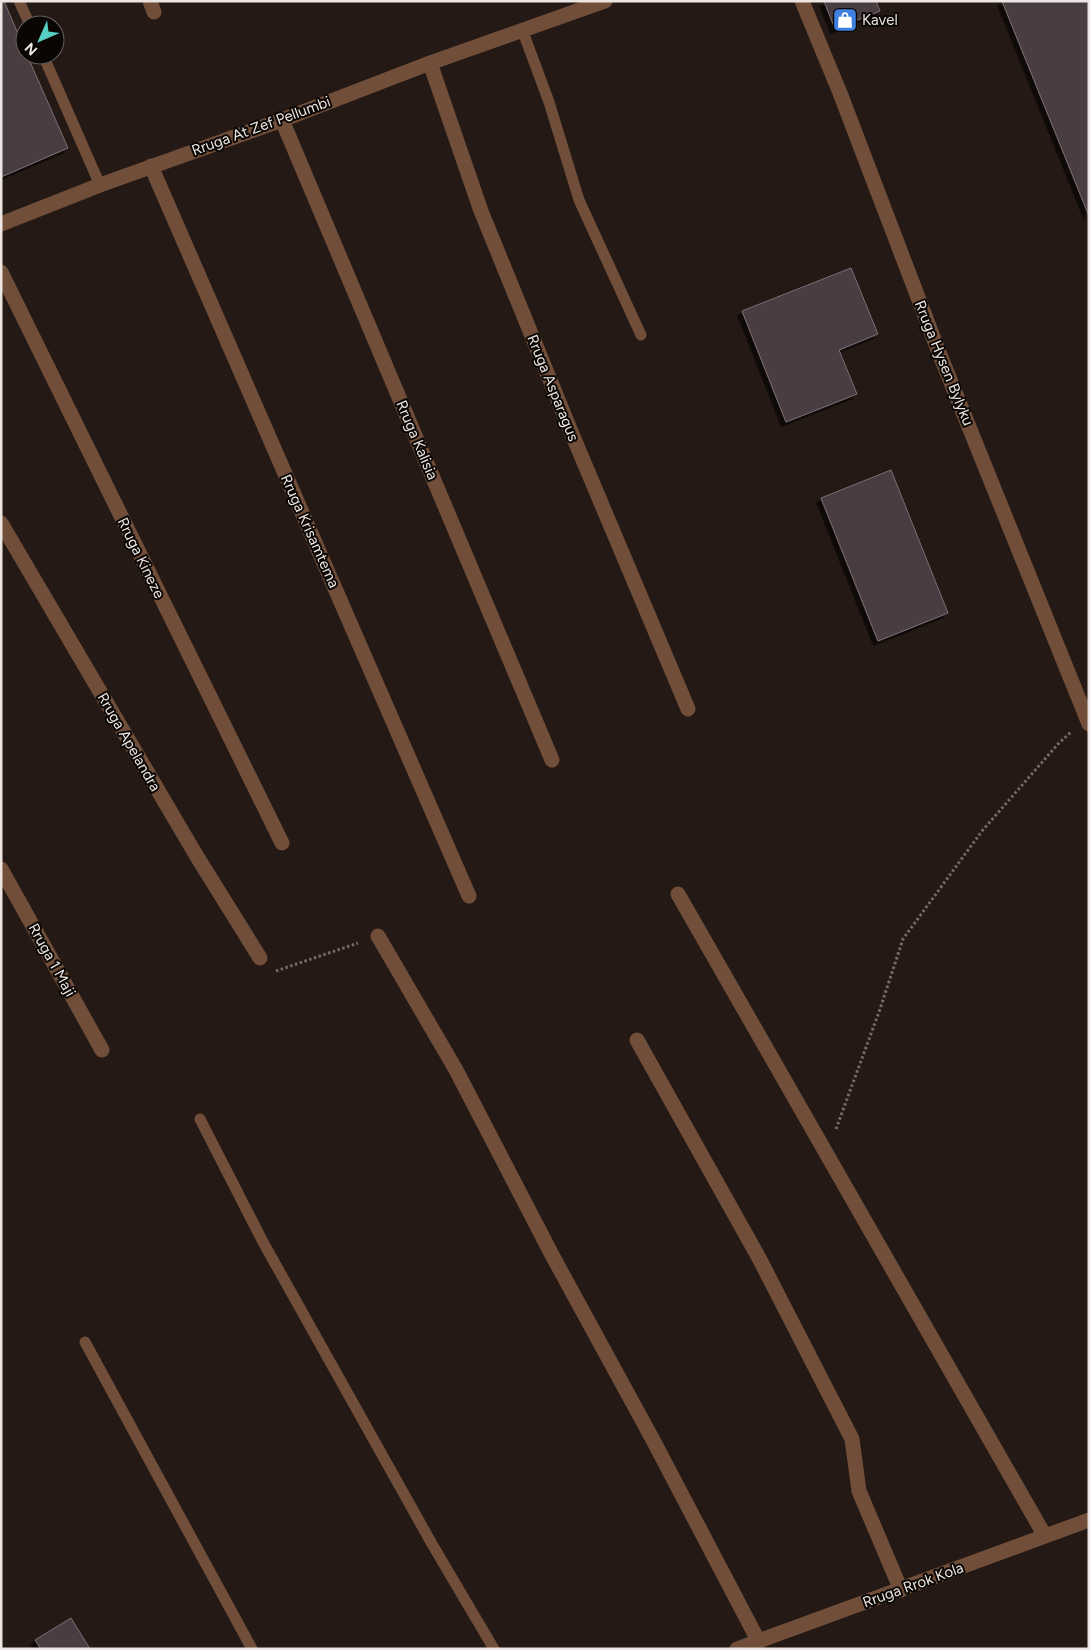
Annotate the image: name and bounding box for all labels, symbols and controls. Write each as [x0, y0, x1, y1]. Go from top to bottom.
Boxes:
shop icon: Kavel [832, 7, 858, 33]
place label: Kavel [862, 11, 898, 29]
north arrow [15, 15, 65, 65]
text: N [21, 39, 41, 59]
street label: Rruga At Zef Pellumbi [189, 93, 333, 159]
street label: Rruga Hysen Bylyku [911, 298, 977, 428]
street label: Rruga Asparagus [523, 332, 583, 444]
street label: Rruga Kalisia [392, 398, 442, 482]
street label: Rruga Krisamtema [277, 471, 343, 591]
street label: Rruga Kineze [114, 515, 168, 601]
street label: Rruga Apelandra [93, 689, 165, 795]
street label: Rruga 1 Maji [25, 920, 79, 1000]
street label: Rruga Rrok Kola [860, 1558, 966, 1612]

